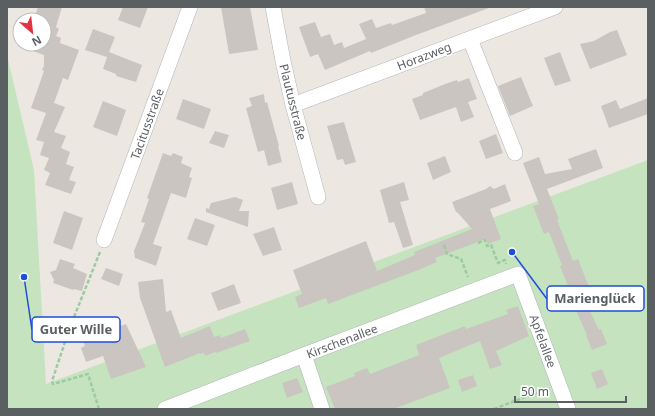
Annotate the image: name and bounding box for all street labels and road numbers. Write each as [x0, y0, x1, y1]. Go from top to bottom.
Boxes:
street label: Horazweg [394, 38, 454, 74]
street label: Plautusstraße [275, 62, 311, 142]
street label: Tacitusstraße [126, 86, 168, 162]
street label: Apfelallee [526, 312, 561, 370]
street label: Kirschenallee [304, 320, 380, 362]

